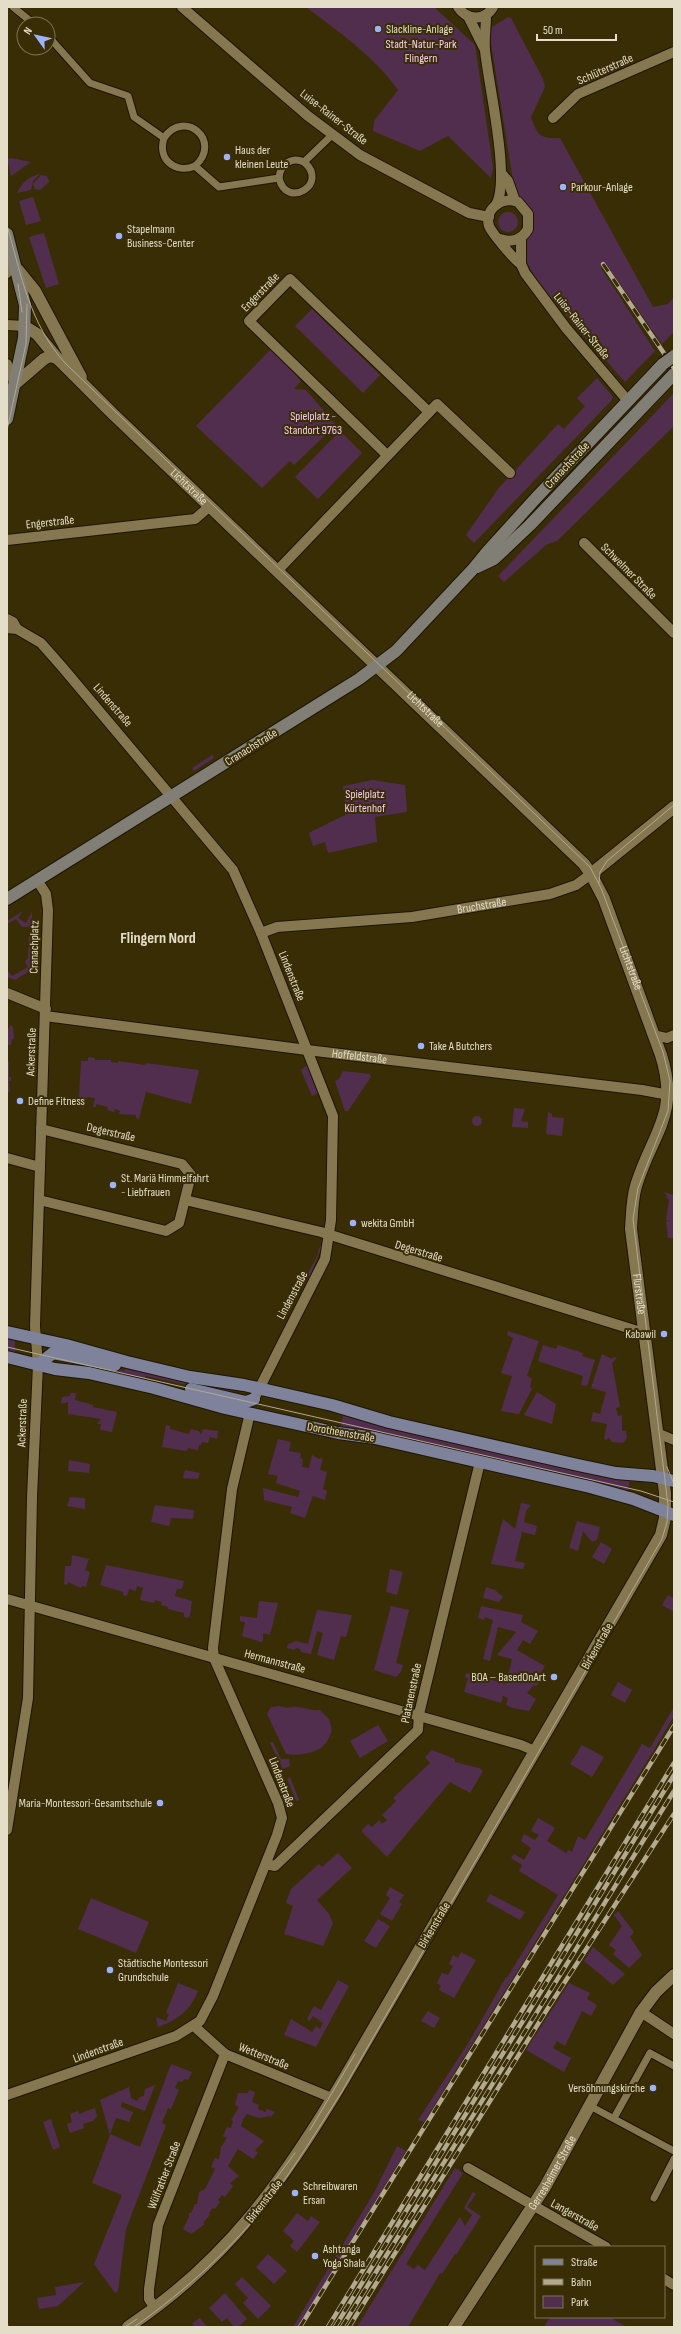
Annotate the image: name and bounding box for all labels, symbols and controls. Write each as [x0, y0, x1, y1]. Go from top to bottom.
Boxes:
north arrow [16, 16, 56, 56]
scale bar [537, 16, 616, 42]
place label: Slackline-Anlage [386, 22, 453, 37]
text: 50 m [543, 23, 563, 38]
marker: Slackline-Anlage [373, 24, 383, 34]
text: N [21, 25, 35, 37]
park label: Stadt-Natur-Park Flingern [385, 37, 457, 66]
street label: Schlüterstraße [575, 50, 636, 88]
street label: Luise-Rainer-Straße [297, 86, 371, 149]
place label: Haus der kleinen Leute [235, 143, 289, 172]
marker: Haus der kleinen Leute [222, 152, 232, 162]
place label: Parkour-Anlage [571, 180, 633, 195]
marker: Parkour-Anlage [558, 182, 568, 192]
place label: Stapelmann Business-Center [127, 222, 195, 251]
marker: Stapelmann Business-Center [114, 231, 124, 241]
street label: Engerstraße [238, 270, 283, 315]
street label: Luise-Rainer-Straße [550, 290, 613, 363]
park label: Spielplatz - Standort 9763 [284, 409, 342, 438]
street label: Cranachstraße [542, 439, 593, 492]
street label: Lichtstraße [167, 466, 211, 509]
street label: Engerstraße [25, 512, 75, 532]
street label: Schwelmer Straße [597, 540, 660, 603]
street label: Lindenstraße [90, 681, 136, 730]
street label: Lichtstraße [403, 688, 447, 731]
street label: Cranachstraße [222, 725, 280, 769]
park label: Spielplatz Kürtenhof [345, 787, 386, 816]
street label: Bruchstraße [456, 894, 507, 917]
street label: Cranachplatz [27, 920, 42, 974]
district label: Flingern Nord [120, 929, 196, 948]
street label: Lichtstraße [616, 944, 646, 992]
street label: Lindenstraße [275, 949, 308, 1003]
street label: Ackerstraße [23, 1027, 40, 1077]
place label: Take A Butchers [429, 1039, 492, 1054]
marker: Take A Butchers [416, 1041, 426, 1051]
street label: Hoffeldstraße [331, 1046, 388, 1068]
place label: Define Fitness [28, 1094, 85, 1109]
marker: Define Fitness [15, 1096, 25, 1106]
street label: Degerstraße [85, 1120, 137, 1145]
place label: St. Mariä Himmelfahrt - Liebfrauen [121, 1171, 210, 1200]
marker: St. Mariä Himmelfahrt - Liebfrauen [108, 1180, 118, 1190]
place label: wekita GmbH [361, 1216, 414, 1231]
marker: wekita GmbH [348, 1218, 358, 1228]
street label: Degerstraße [393, 1237, 445, 1266]
street label: Lindenstraße [273, 1268, 311, 1322]
street label: Flurstraße [629, 1273, 649, 1316]
place label: Kabawil [625, 1327, 656, 1342]
marker: Kabawil [659, 1329, 669, 1339]
street label: Ackerstraße [14, 1398, 31, 1448]
street label: Dorotheenstraße [306, 1419, 376, 1446]
street label: Birkenstraße [578, 1620, 617, 1672]
street label: Hermannstraße [243, 1646, 307, 1677]
street label: Platanenstraße [398, 1662, 425, 1724]
place label: BOA – BasedOnArt [471, 1670, 546, 1685]
marker: BOA – BasedOnArt [549, 1672, 559, 1682]
street label: Lindenstraße [265, 1755, 298, 1810]
place label: Maria-Montessori-Gesamtschule [19, 1796, 152, 1811]
marker: Maria-Montessori-Gesamtschule [155, 1798, 165, 1808]
street label: Birkenstraße [415, 1899, 454, 1951]
place label: Städtische Montessori Grundschule [118, 1956, 208, 1985]
marker: Städtische Montessori Grundschule [105, 1965, 115, 1975]
street label: Lindenstraße [71, 2034, 126, 2066]
street label: Wetterstraße [236, 2040, 292, 2073]
place label: Versöhnungskirche [568, 2081, 645, 2096]
marker: Versöhnungskirche [648, 2083, 658, 2093]
street label: Gerresheimer Straße [525, 2133, 580, 2213]
street label: Wülfrather Straße [145, 2139, 184, 2211]
street label: Birkenstraße [243, 2176, 286, 2226]
place label: Schreibwaren Ersan [303, 2179, 358, 2208]
marker: Schreibwaren Ersan [290, 2188, 300, 2198]
street label: Langerstraße [548, 2196, 602, 2235]
place label: Ashtanga Yoga Shala [322, 2242, 366, 2271]
legend [535, 2246, 665, 2318]
marker: Ashtanga Yoga Shala [310, 2251, 320, 2261]
text: Straße [571, 2255, 598, 2270]
text: Bahn [571, 2275, 591, 2290]
text: Park [571, 2295, 589, 2310]

